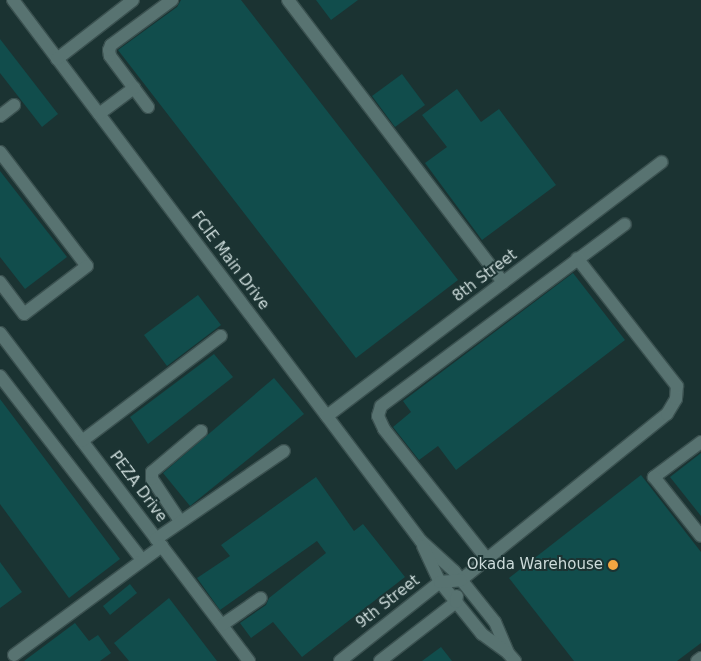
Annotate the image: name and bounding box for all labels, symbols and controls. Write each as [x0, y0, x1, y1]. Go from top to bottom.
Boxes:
street label: FCIE Main Drive [187, 208, 273, 314]
street label: 8th Street [450, 246, 520, 306]
street label: PEZA Drive [106, 448, 170, 526]
place label: Okada Warehouse [467, 556, 603, 574]
marker: Okada Warehouse [607, 559, 619, 571]
street label: 9th Street [353, 572, 423, 632]

